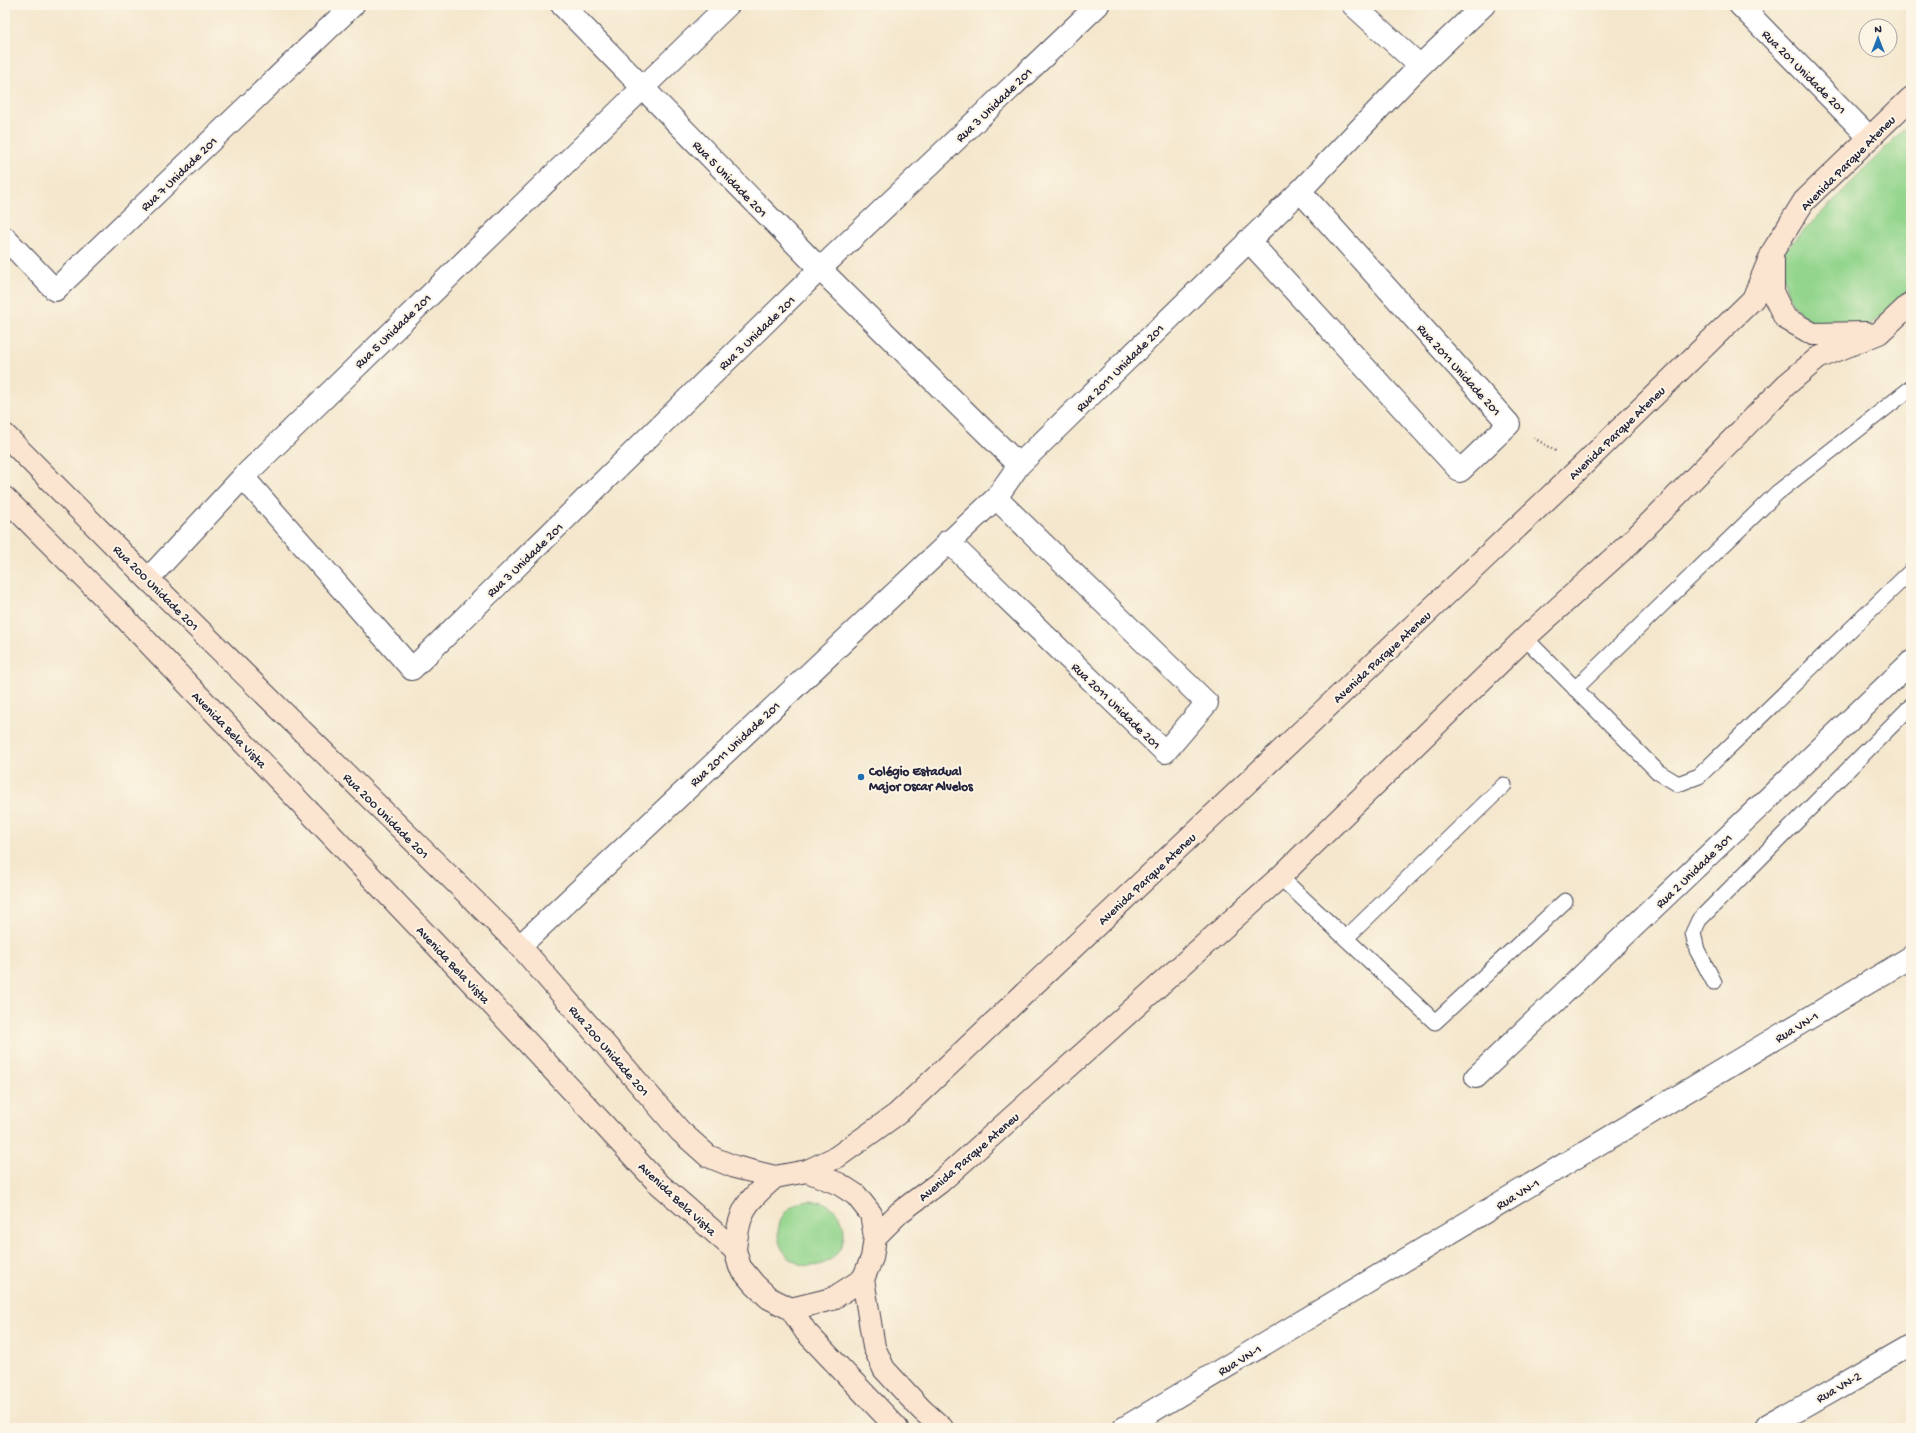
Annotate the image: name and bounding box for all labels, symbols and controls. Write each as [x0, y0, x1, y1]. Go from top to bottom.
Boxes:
north arrow [1858, 18, 1898, 58]
text: N [1874, 24, 1882, 36]
street label: Rua 201 Unidade 201 [1758, 27, 1849, 118]
street label: Rua 3 Unidade 201 [953, 65, 1036, 146]
street label: Avenida Parque Ateneu [1798, 113, 1899, 214]
street label: Rua 7 Unidade 201 [138, 134, 221, 215]
street label: Rua 5 Unidade 201 [689, 138, 770, 221]
street label: Rua 5 Unidade 201 [352, 291, 435, 372]
street label: Rua 3 Unidade 201 [716, 293, 799, 374]
street label: Rua 2011 Unidade 201 [1074, 322, 1168, 416]
street label: Rua 2011 Unidade 201 [1413, 322, 1503, 420]
street label: Avenida Parque Ateneu [1566, 384, 1669, 484]
street label: Rua 3 Unidade 201 [484, 520, 567, 601]
street label: Rua 200 Unidade 201 [109, 543, 201, 635]
street label: Avenida Parque Ateneu [1331, 609, 1435, 707]
street label: Rua 2011 Unidade 201 [1068, 660, 1163, 753]
street label: Avenida Bela Vista [188, 689, 269, 773]
street label: Rua 2011 Unidade 201 [687, 699, 784, 791]
place label: Colégio Estadual Major Oscar Alvelos [868, 765, 974, 795]
street label: Rua 200 Unidade 201 [339, 771, 431, 863]
marker: Colégio Estadual Major Oscar Alvelos [856, 772, 866, 782]
street label: Avenida Parque Ateneu [1096, 831, 1200, 929]
street label: Rua 2 Unidade 301 [1653, 831, 1736, 912]
street label: Avenida Bela Vista [412, 924, 493, 1008]
street label: Rua 200 Unidade 201 [565, 1003, 652, 1100]
street label: Rua VN-1 [1773, 1009, 1822, 1047]
street label: Avenida Parque Ateneu [916, 1110, 1023, 1206]
street label: Avenida Bela Vista [634, 1160, 719, 1240]
street label: Rua VN-1 [1494, 1176, 1543, 1214]
street label: Rua VN-1 [1216, 1342, 1265, 1380]
street label: Rua VN-2 [1814, 1369, 1865, 1407]

